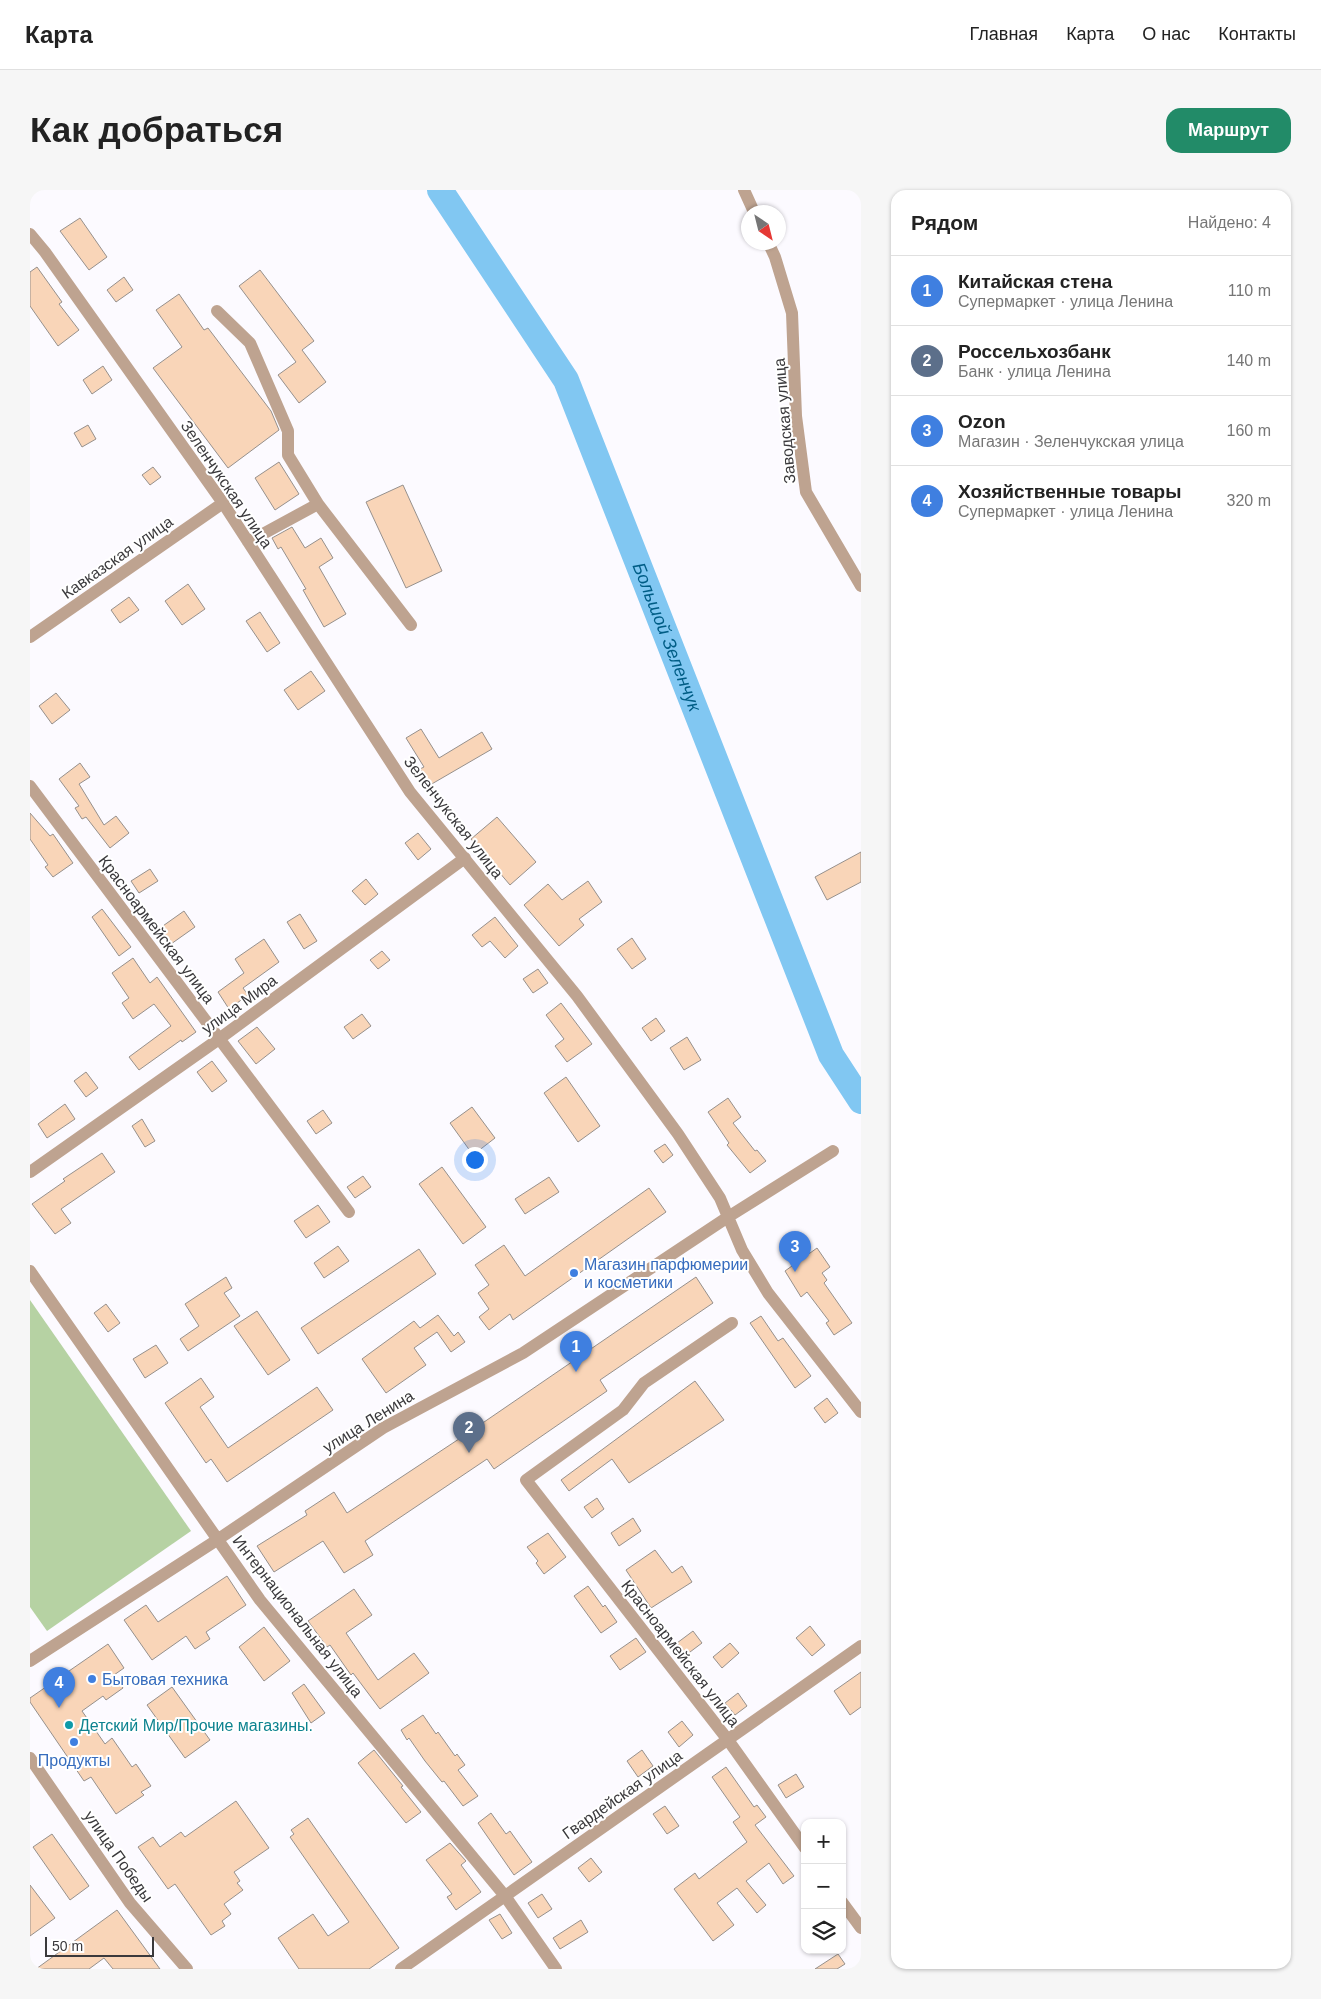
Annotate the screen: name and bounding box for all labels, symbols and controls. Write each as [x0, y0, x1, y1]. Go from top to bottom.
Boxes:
text: Карта [25, 21, 93, 48]
text: Главная [970, 24, 1038, 44]
text: Карта [1066, 24, 1114, 44]
text: О нас [1142, 24, 1190, 44]
text: Контакты [1218, 24, 1296, 44]
button: Маршрут [1166, 108, 1291, 153]
text: Как добраться [30, 110, 283, 149]
north arrow [741, 205, 786, 250]
text: Рядом [911, 211, 978, 234]
text: Найдено: 4 [1188, 214, 1271, 231]
text: Китайская стена [958, 271, 1112, 292]
text: 1 [923, 282, 931, 299]
text: 110 m [1228, 282, 1271, 299]
text: Супермаркет · улица Ленина [958, 293, 1173, 310]
text: Россельхозбанк [958, 341, 1111, 362]
text: 2 [923, 352, 931, 369]
text: 140 m [1227, 352, 1271, 369]
street label: Заводская улица [771, 357, 798, 485]
text: Банк · улица Ленина [958, 363, 1111, 380]
text: Ozon [958, 411, 1006, 432]
street label: Зеленчукская улица [178, 417, 276, 551]
text: 3 [923, 422, 931, 439]
text: 160 m [1227, 422, 1271, 439]
text: Магазин · Зеленчукская улица [958, 433, 1184, 450]
text: Хозяйственные товары [958, 481, 1181, 502]
text: 4 [923, 492, 931, 509]
text: 320 m [1227, 492, 1271, 509]
text: Супермаркет · улица Ленина [958, 503, 1173, 520]
street label: Кавказская улица [59, 513, 176, 602]
water label: Большой Зеленчук [629, 560, 706, 716]
street label: Зеленчукская улица [401, 753, 507, 882]
street label: Красноармейская улица [95, 852, 218, 1007]
street label: улица Мира [198, 971, 280, 1037]
your location [462, 1147, 488, 1173]
pin: 3 [779, 1231, 811, 1272]
place label: Магазин парфюмерии и косметики [584, 1256, 748, 1291]
marker: Магазин парфюмерии и косметики [568, 1267, 580, 1279]
pin: 1 [560, 1331, 592, 1372]
street label: улица Ленина [320, 1387, 417, 1456]
pin: 2 [453, 1412, 485, 1453]
street label: Интернациональная улица [229, 1532, 366, 1701]
street label: Красноармейская улица [618, 1577, 743, 1730]
pin: 4 [43, 1667, 75, 1708]
place label: Бытовая техника [102, 1671, 228, 1688]
marker: Бытовая техника [86, 1673, 98, 1685]
place label: Детский Мир/Прочие магазины. [79, 1717, 313, 1734]
marker: Детский Мир/Прочие магазины. [63, 1719, 75, 1731]
marker: Продукты [68, 1736, 80, 1748]
street label: Гвардейская улица [559, 1747, 685, 1842]
place label: Продукты [38, 1752, 110, 1769]
street label: улица Победы [81, 1808, 156, 1905]
map controls [801, 1819, 846, 1954]
button: + [801, 1819, 846, 1864]
button: − [801, 1864, 846, 1909]
button: layers [801, 1909, 846, 1954]
scale bar [45, 1934, 154, 1957]
text: 50 m [52, 1938, 83, 1954]

